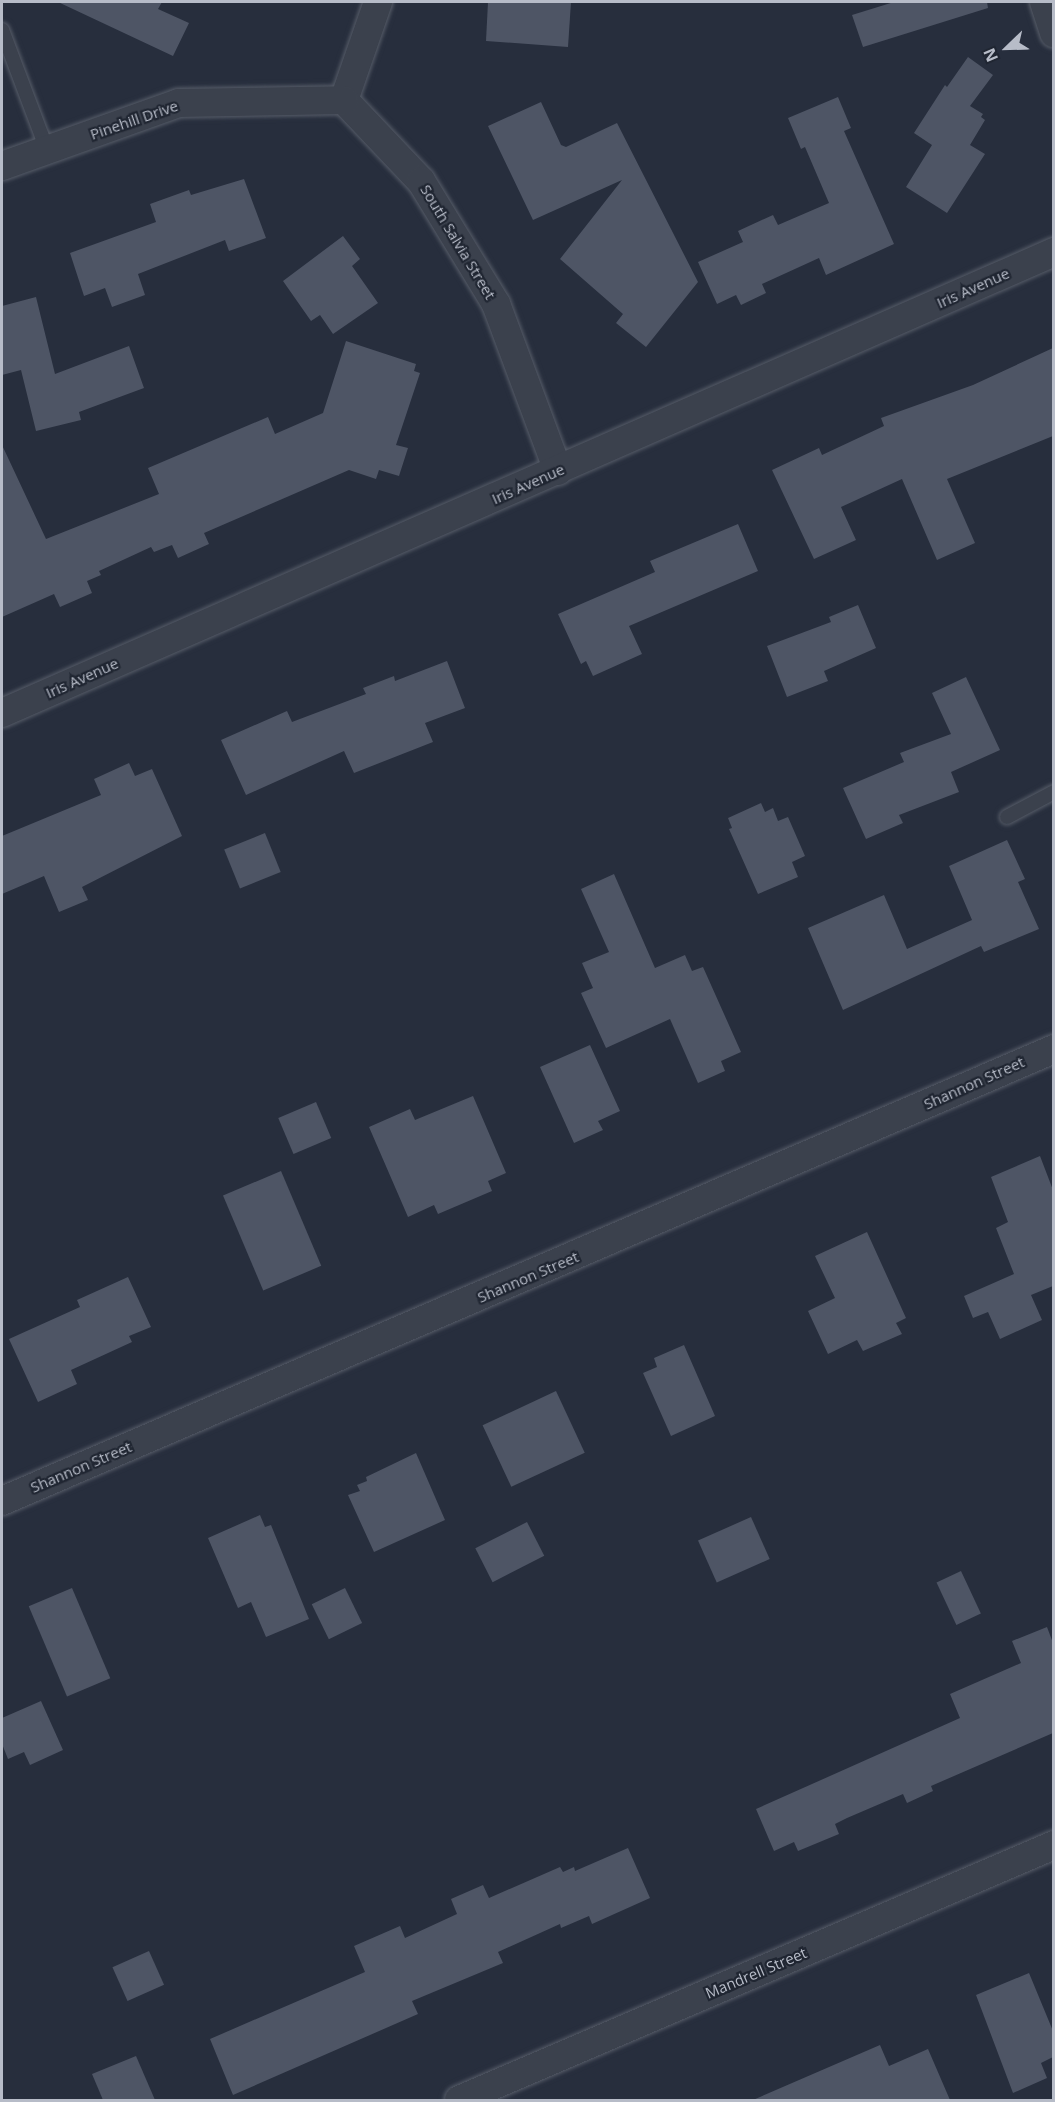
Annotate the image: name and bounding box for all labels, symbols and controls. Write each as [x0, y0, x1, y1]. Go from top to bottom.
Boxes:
north arrow [977, 18, 1037, 78]
text: N [978, 45, 1003, 65]
street label: Pinehill Drive [88, 97, 180, 143]
street label: South Salvia Street [417, 181, 499, 303]
street label: Iris Avenue [934, 264, 1012, 312]
street label: Iris Avenue [489, 460, 567, 508]
street label: Iris Avenue [43, 654, 121, 702]
street label: Shannon Street [921, 1053, 1027, 1113]
street label: Shannon Street [475, 1248, 581, 1306]
street label: Shannon Street [28, 1438, 134, 1496]
street label: Mandrell Street [703, 1944, 809, 2002]

